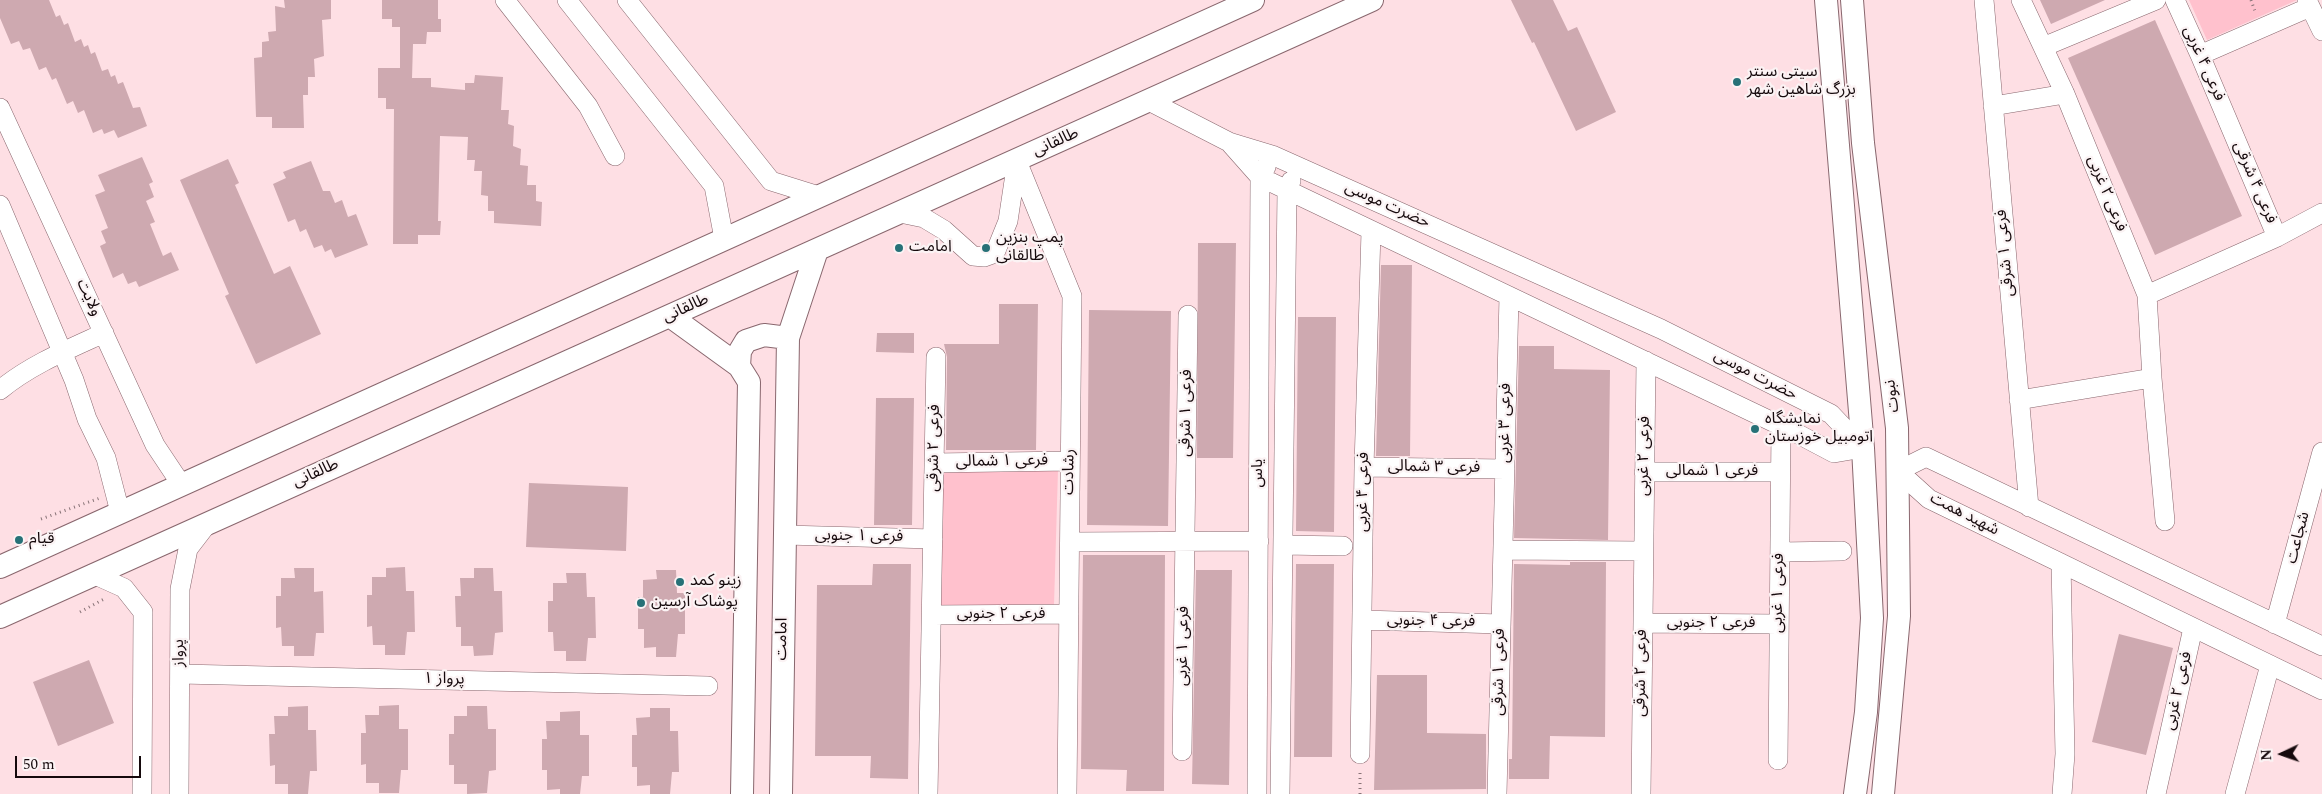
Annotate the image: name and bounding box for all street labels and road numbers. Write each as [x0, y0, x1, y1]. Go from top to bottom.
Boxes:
street label: فرعی ۴ غربی [2178, 24, 2228, 104]
street label: طالقانی [1030, 124, 1082, 162]
street label: فرعی ۴ شرقی [2228, 139, 2280, 227]
street label: فرعی ۲ غربی [2082, 153, 2130, 235]
street label: حضرت موسی [1341, 179, 1433, 233]
street label: فرعی ۱ شرقی [1993, 209, 2019, 297]
street label: ولایت [71, 276, 105, 320]
street label: طالقانی [660, 290, 712, 328]
street label: حضرت موسی [1710, 347, 1800, 405]
street label: فرعی ۱ شرقی [1177, 369, 1197, 457]
street label: نبوت [1881, 378, 1905, 414]
street label: فرعی ۳ غربی [1496, 383, 1516, 463]
street label: فرعی ۲ شرقی [925, 404, 945, 492]
street label: فرعی ۲ غربی [1635, 416, 1655, 496]
street label: رشادت [1060, 449, 1080, 495]
street label: فرعی ۱ شمالی [956, 452, 1048, 472]
street label: فرعی ۴ غربی [1354, 452, 1374, 532]
street label: طالقانی [290, 455, 342, 493]
street label: فرعی ۳ شمالی [1388, 458, 1480, 478]
street label: یاس [1249, 459, 1269, 487]
street label: فرعی ۱‍ شمالی [1666, 462, 1758, 482]
street label: شهید همت [1926, 489, 2002, 541]
street label: شجاعت [2283, 510, 2315, 566]
street label: فرعی ۱ جنوبی [815, 527, 903, 547]
street label: فرعی ۱ غربی [1769, 553, 1789, 633]
street label: فرعی ۲ جنوبی [957, 605, 1045, 625]
street label: فرعی ۱ غربی [1174, 606, 1194, 686]
street label: فرعی ۴ جنوبی [1387, 612, 1475, 632]
street label: فرعی ۲ جنوبی [1667, 614, 1755, 634]
street label: امامت [773, 617, 793, 661]
street label: فرعی ۱ شرقی [1490, 628, 1510, 716]
street label: فرعی ۲ شرقی [1632, 629, 1652, 717]
street label: پرواز [170, 639, 190, 667]
street label: فرعی ۲ غربی [2161, 650, 2197, 732]
street label: پرواز ۱ [423, 670, 465, 690]

